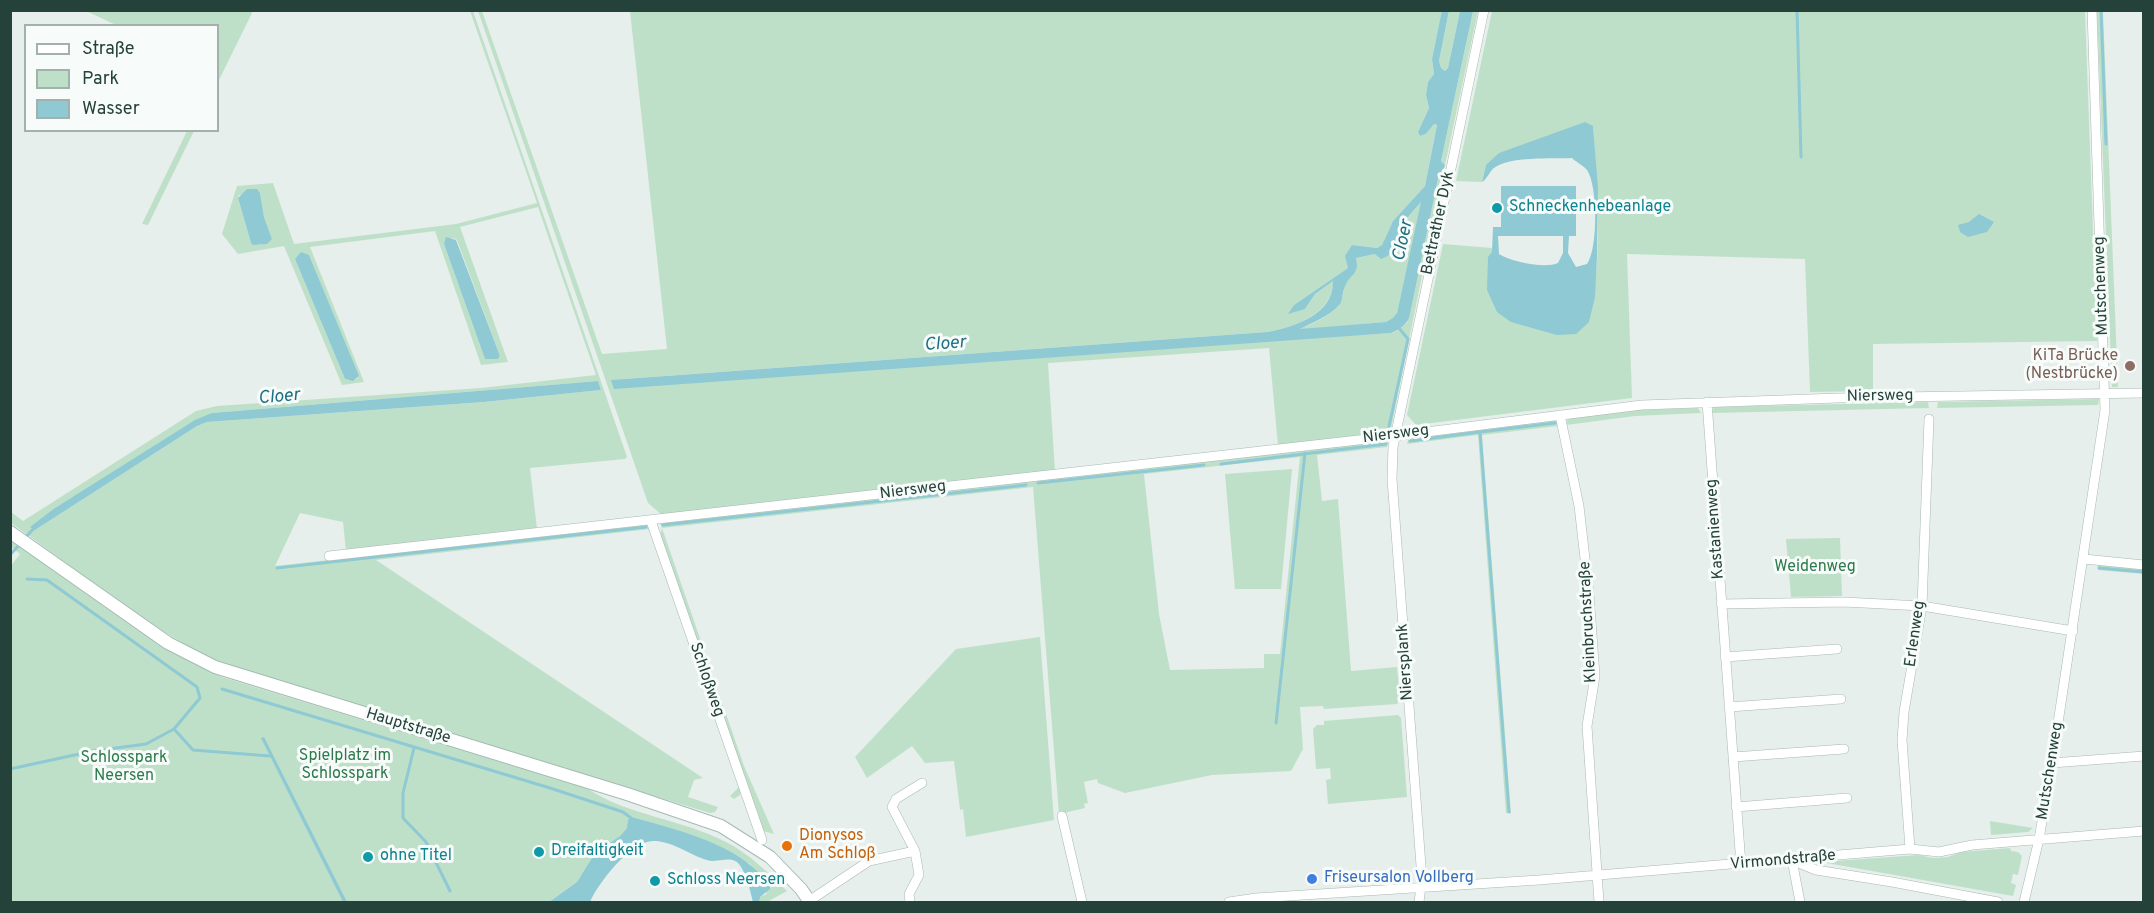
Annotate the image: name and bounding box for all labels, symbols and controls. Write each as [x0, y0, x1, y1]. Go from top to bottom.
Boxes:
legend [24, 24, 219, 132]
text: Straße [82, 38, 134, 61]
text: Park [82, 68, 119, 91]
text: Wasser [82, 98, 140, 121]
street label: Bettrather Dyk [1419, 169, 1459, 277]
place label: Schneckenhebeanlage [1509, 198, 1671, 218]
marker: Schneckenhebeanlage [1490, 201, 1504, 215]
water label: Cloer [1389, 218, 1419, 264]
street label: Mutschenweg [2091, 236, 2113, 336]
water label: Cloer [923, 333, 967, 357]
place label: KiTa Brücke (Nestbrücke) [2025, 347, 2118, 385]
marker: KiTa Brücke (Nestbrücke) [2123, 359, 2137, 373]
water label: Cloer [257, 385, 301, 411]
street label: Niersweg [1846, 387, 1914, 407]
street label: Niersweg [1362, 421, 1430, 449]
street label: Niersweg [879, 477, 947, 505]
street label: Kastanienweg [1703, 478, 1729, 580]
park label: Weidenweg [1774, 558, 1856, 578]
street label: Kleinbruchstraße [1576, 561, 1602, 683]
street label: Erlenweg [1902, 600, 1930, 668]
street label: Niersplank [1394, 623, 1418, 701]
street label: Schloßweg [684, 640, 728, 720]
street label: Hauptstraße [363, 705, 453, 749]
street label: Mutschenweg [2034, 721, 2068, 821]
park label: Spielplatz im Schlosspark [299, 747, 391, 785]
park label: Schlosspark Neersen [81, 749, 167, 787]
place label: Dionysos Am Schloß [799, 827, 876, 865]
marker: Dionysos Am Schloß [780, 839, 794, 853]
place label: Dreifaltigkeit [551, 842, 644, 862]
marker: Dreifaltigkeit [532, 845, 546, 859]
place label: ohne Titel [380, 847, 452, 867]
street label: Virmondstraße [1729, 847, 1837, 875]
marker: ohne Titel [361, 850, 375, 864]
place label: Friseursalon Vollberg [1324, 869, 1474, 889]
place label: Schloss Neersen [667, 871, 785, 891]
marker: Friseursalon Vollberg [1305, 872, 1319, 886]
marker: Schloss Neersen [648, 874, 662, 888]

